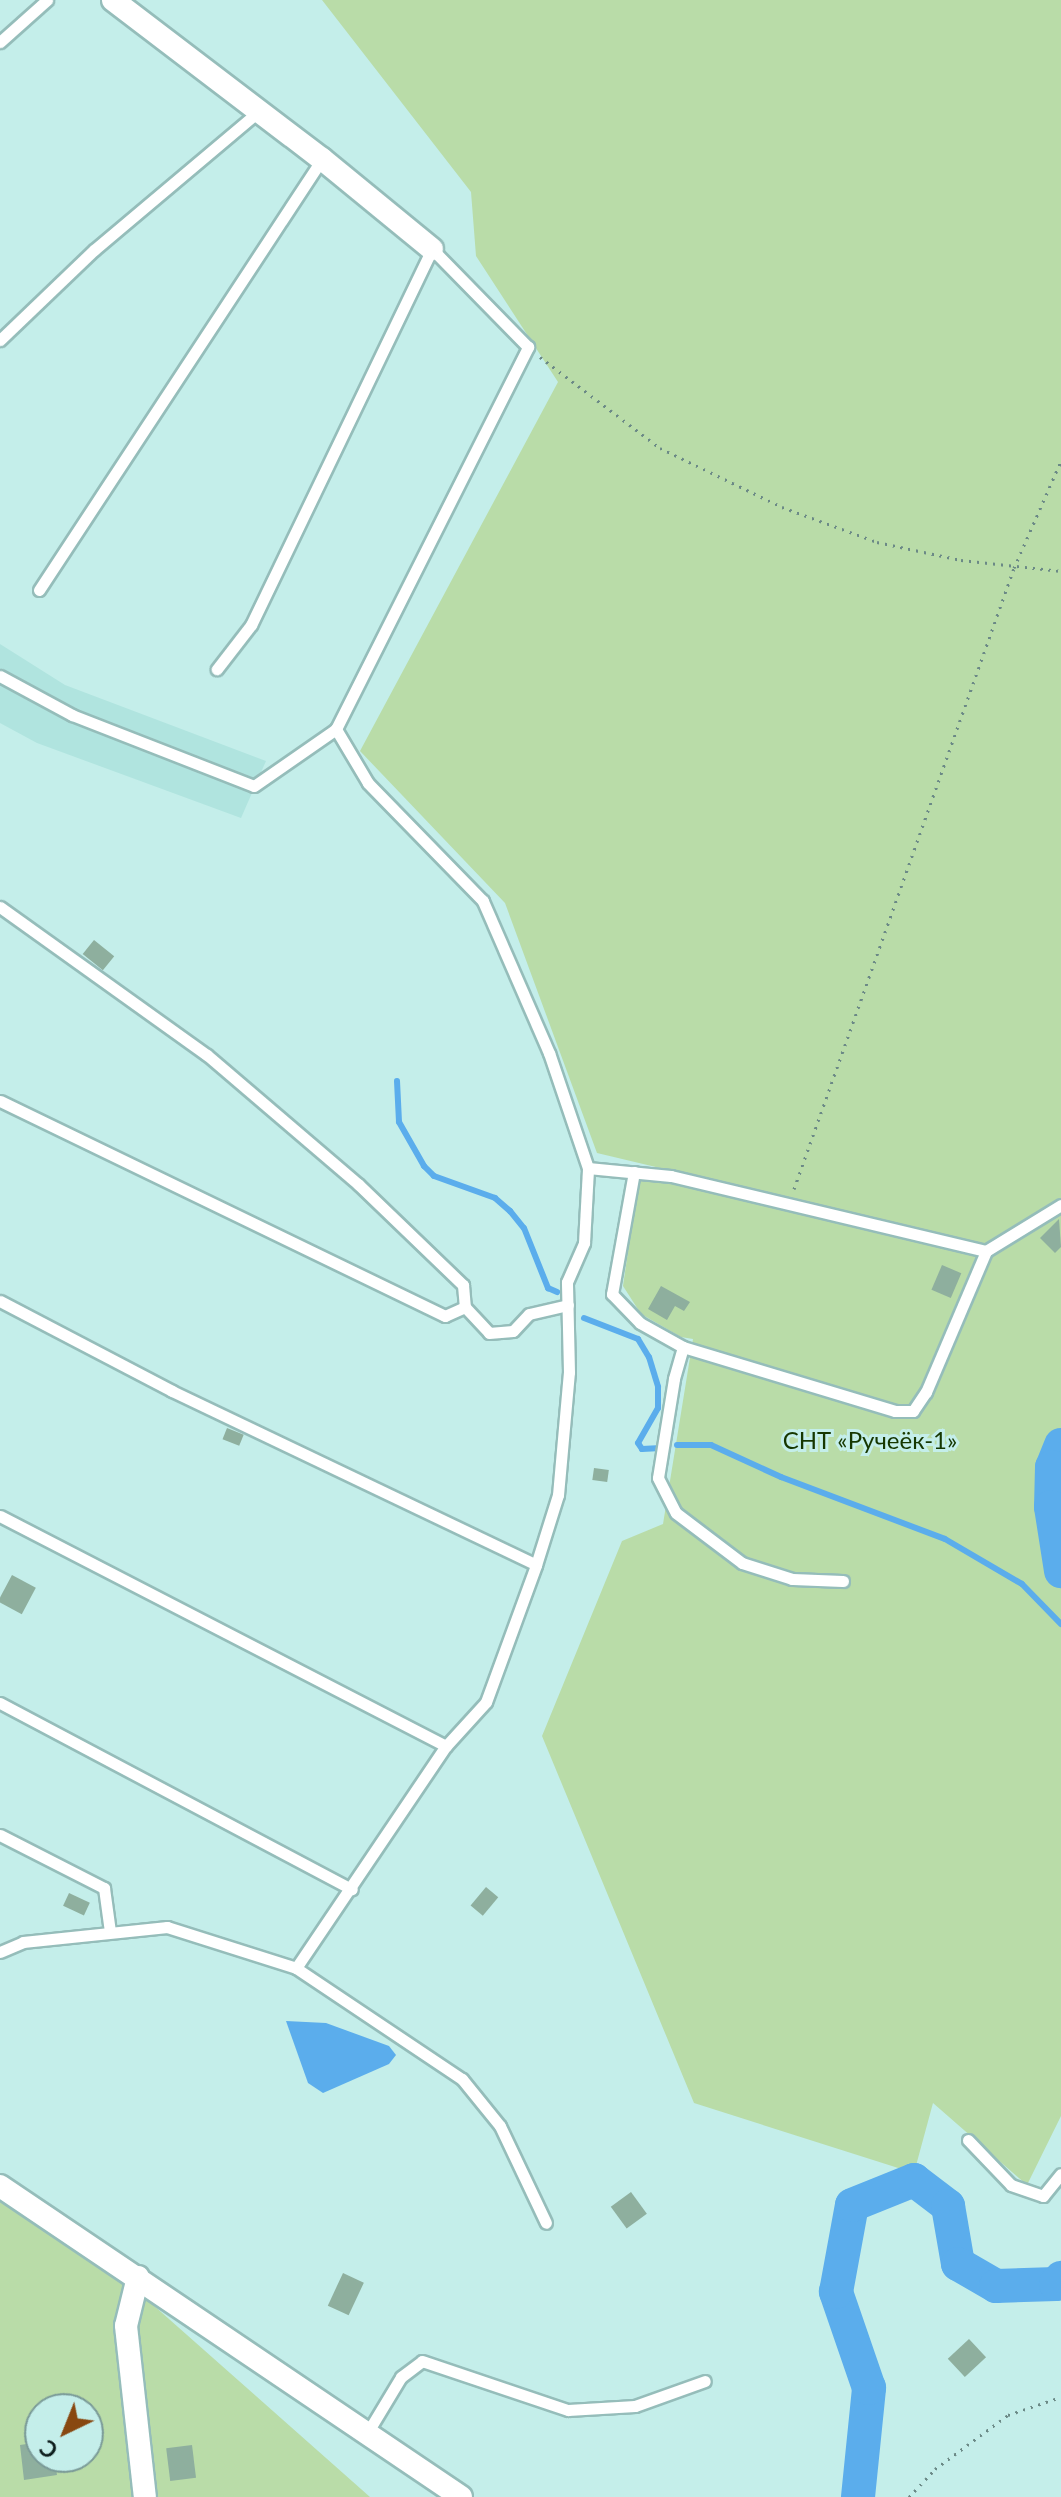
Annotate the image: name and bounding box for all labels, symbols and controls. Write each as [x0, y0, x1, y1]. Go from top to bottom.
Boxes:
park label: СНТ «Ручеёк-1» [783, 1426, 957, 1454]
north arrow [24, 2393, 104, 2473]
text: С [34, 2435, 63, 2464]

